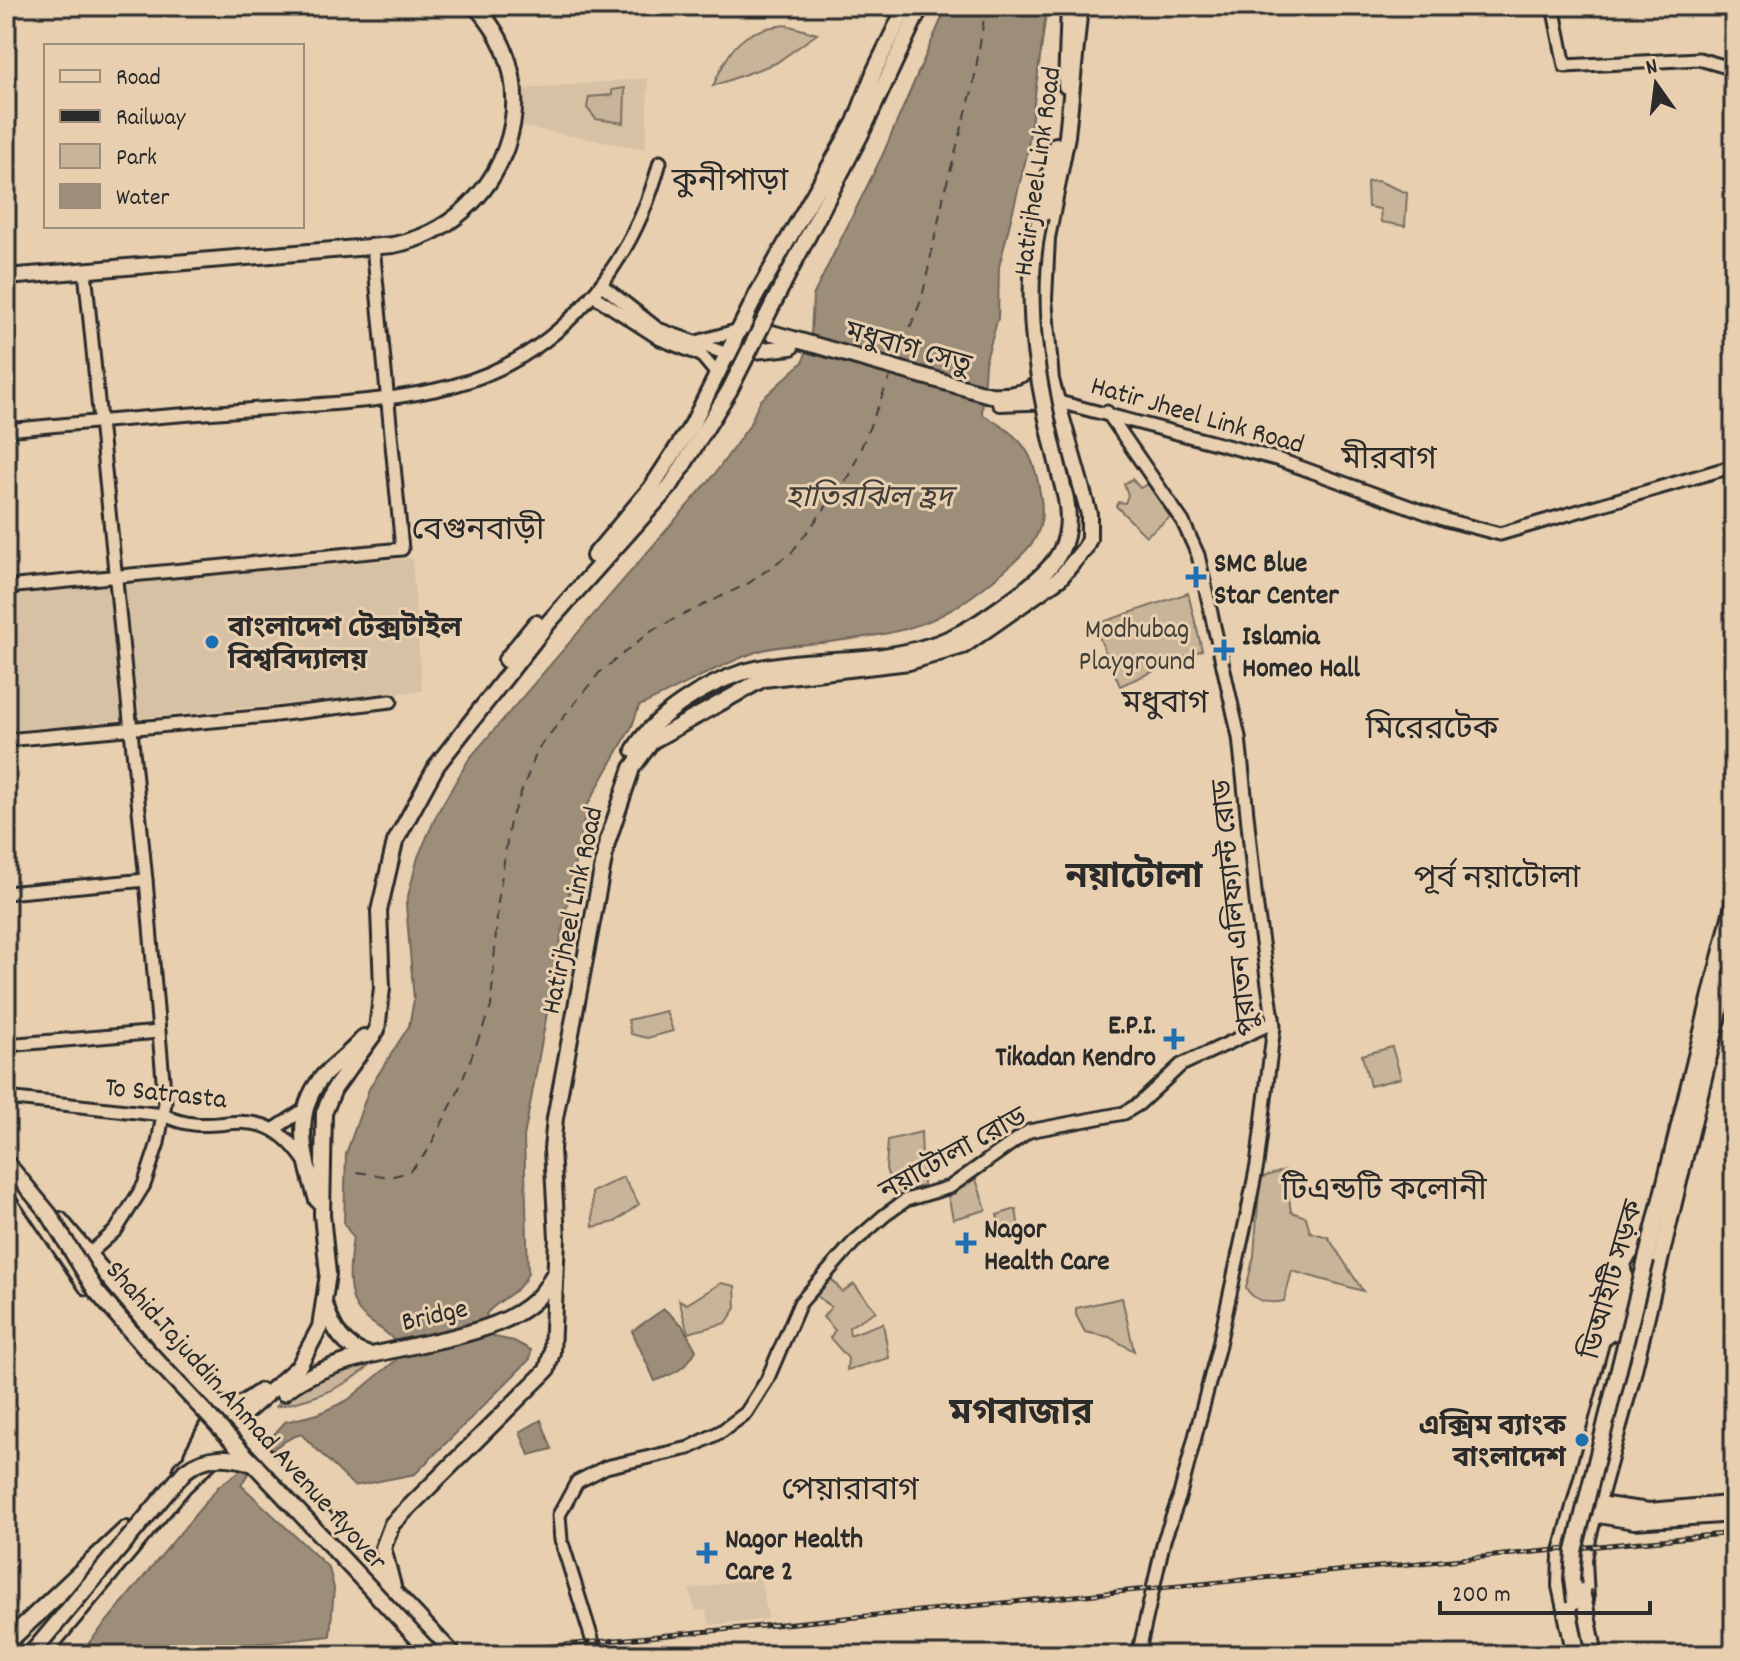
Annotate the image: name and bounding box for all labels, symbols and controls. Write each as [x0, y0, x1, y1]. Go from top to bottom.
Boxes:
legend [44, 44, 304, 228]
north arrow [1616, 44, 1696, 124]
text: N [1643, 52, 1661, 84]
text: Road [116, 62, 161, 96]
street label: Hatirjheel Link Road [1005, 64, 1074, 279]
text: Railway [116, 102, 187, 136]
text: Park [116, 142, 157, 176]
district label: কুনীপাড়া [671, 161, 789, 207]
text: Water [116, 182, 169, 216]
street label: মধুবাগ সেতু [839, 313, 977, 388]
street label: Hatir Jheel Link Road [1085, 368, 1308, 467]
district label: মীরবাগ [1340, 439, 1437, 485]
water label: হাতিরঝিল হ্রদ [786, 479, 958, 522]
district label: বেগুনবাড়ী [411, 510, 545, 556]
place label: SMC Blue Star Center [1214, 546, 1339, 618]
marker: SMC Blue Star Center [1185, 566, 1207, 588]
place label: বাংলাদেশ টেক্সটাইল বিশ্ববিদ্যালয় [227, 610, 462, 683]
park label: Modhubag Playground [1078, 612, 1196, 684]
place label: Islamia Homeo Hall [1242, 619, 1360, 691]
marker: বাংলাদেশ টেক্সটাইল বিশ্ববিদ্যালয় [203, 633, 221, 651]
marker: Islamia Homeo Hall [1213, 639, 1235, 661]
district label: মধুবাগ [1121, 683, 1209, 729]
district label: মিরেরটেক [1365, 709, 1500, 755]
street label: পুরাতন এলিফ্যান্ট রোড [1203, 776, 1271, 1038]
street label: Hatirjheel Link Road [533, 804, 616, 1018]
district label: নয়াটোলা [1065, 854, 1203, 906]
district label: পূর্ব নয়াটোলা [1414, 857, 1581, 904]
place label: E.P.I. Tikadan Kendro [995, 1008, 1156, 1080]
marker: E.P.I. Tikadan Kendro [1163, 1028, 1185, 1050]
street label: To Satrasta [103, 1070, 229, 1122]
street label: নয়াটোলা রোড [872, 1098, 1036, 1214]
district label: টিএন্ডটি কলোনী [1280, 1170, 1487, 1216]
street label: ডিআইটি সড়ক [1572, 1195, 1657, 1366]
place label: Nagor Health Care [984, 1212, 1110, 1284]
marker: Nagor Health Care [955, 1232, 977, 1254]
street label: Shahid Tajuddin Ahmad Avenue flyover [94, 1253, 395, 1582]
street label: Bridge [398, 1291, 472, 1345]
district label: মগবাজার [948, 1390, 1094, 1442]
place label: এক্সিম ব্যাংক বাংলাদেশ [1419, 1408, 1567, 1481]
marker: এক্সিম ব্যাংক বাংলাদেশ [1573, 1431, 1591, 1449]
district label: পেয়ারাবাগ [781, 1470, 919, 1516]
place label: Nagor Health Care 2 [725, 1522, 863, 1594]
marker: Nagor Health Care 2 [696, 1542, 718, 1564]
scale bar [1440, 1565, 1650, 1615]
text: 200 m [1452, 1579, 1511, 1613]

